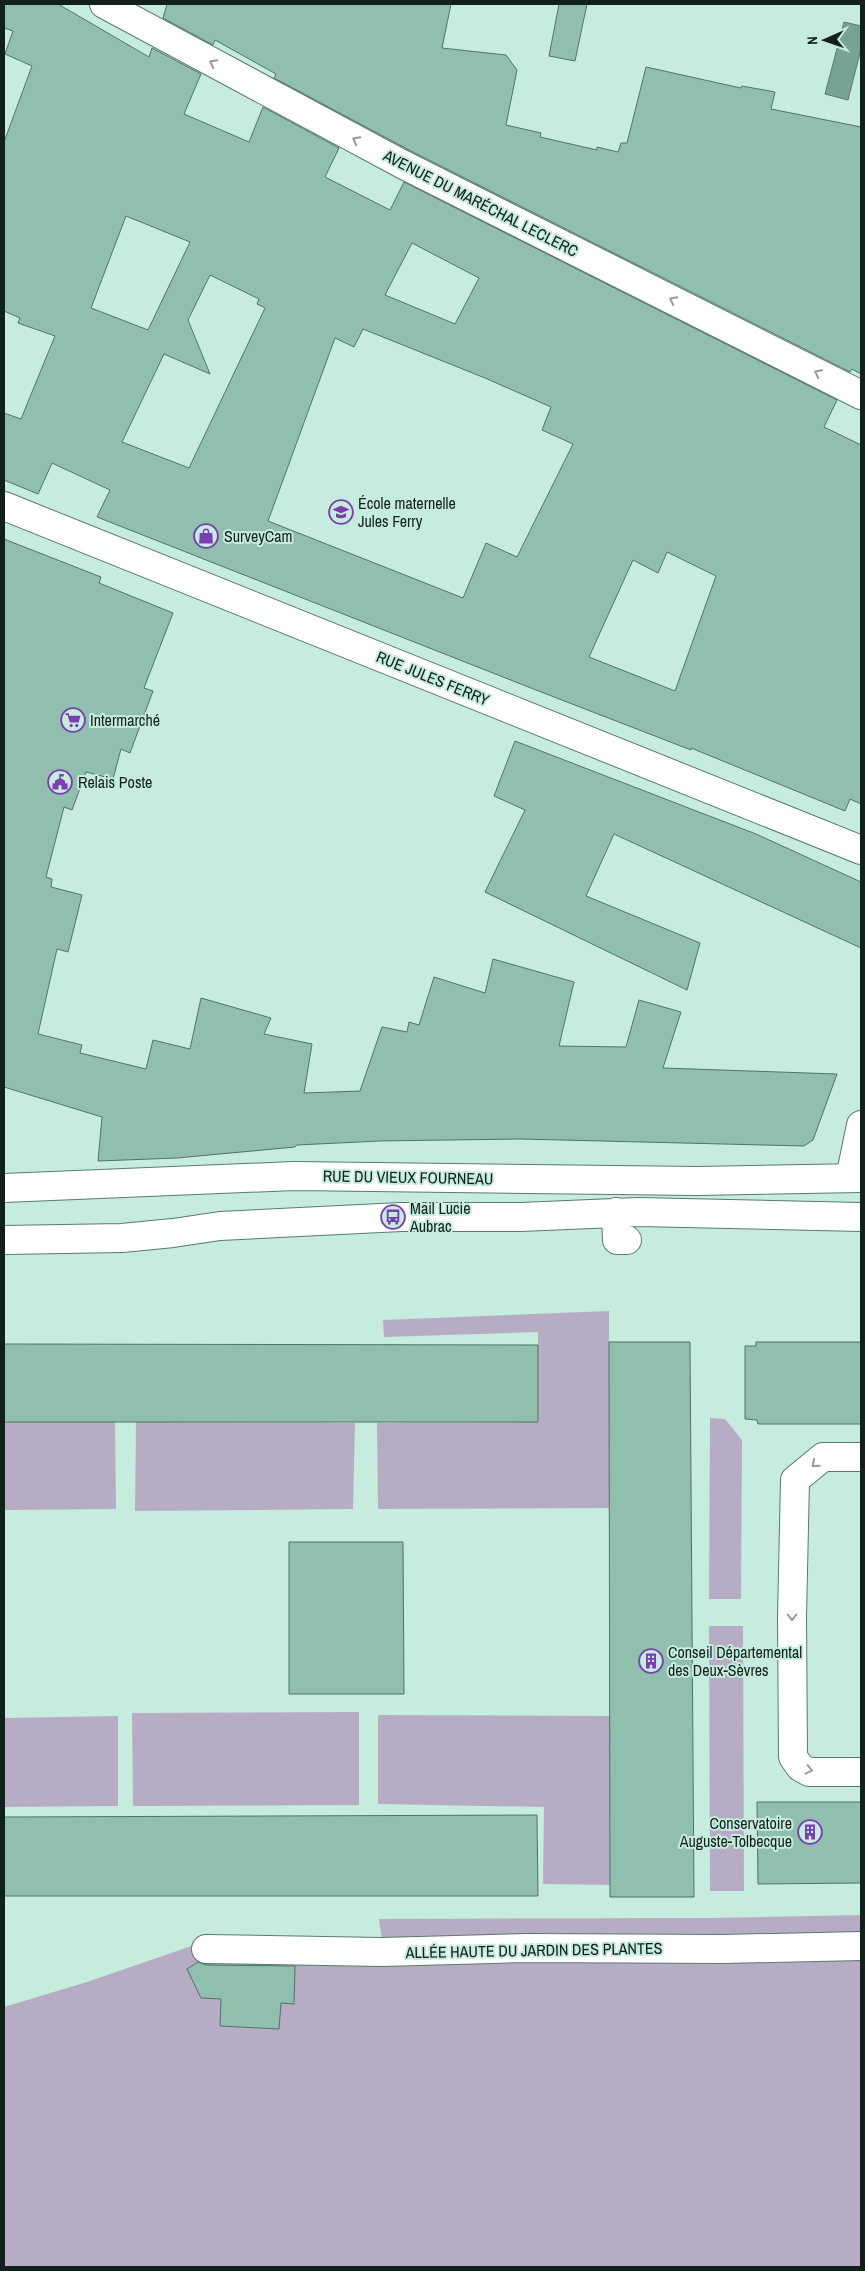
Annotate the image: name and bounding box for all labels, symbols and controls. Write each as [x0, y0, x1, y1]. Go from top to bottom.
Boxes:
north arrow [800, 15, 850, 65]
text: N [803, 36, 821, 45]
one-way arrow [209, 59, 218, 69]
one-way arrow [352, 136, 361, 146]
street label: AVENUE DU MARÉCHAL LECLERC [379, 144, 582, 262]
one-way arrow [669, 296, 678, 306]
one-way arrow [814, 369, 823, 380]
place label: École maternelle Jules Ferry [358, 492, 456, 532]
school or university icon: École maternelle Jules Ferry [328, 499, 354, 525]
shop icon: SurveyCam [193, 523, 219, 549]
place label: SurveyCam [224, 525, 293, 547]
street label: RUE JULES FERRY [373, 645, 493, 711]
supermarket icon: Intermarché [60, 707, 86, 733]
place label: Intermarché [90, 709, 160, 731]
public building icon: Relais Poste [47, 769, 73, 795]
place label: Relais Poste [78, 771, 152, 793]
street label: RUE DU VIEUX FOURNEAU [323, 1165, 493, 1189]
place label: Mail Lucie Aubrac [409, 1197, 471, 1237]
bus stop icon: Mail Lucie Aubrac [380, 1204, 406, 1230]
one-way arrow [812, 1458, 821, 1466]
one-way arrow [787, 1613, 797, 1621]
place label: Conseil Départemental des Deux-Sèvres [668, 1641, 802, 1681]
building icon: Conseil Départemental des Deux-Sèvres [638, 1648, 664, 1674]
one-way arrow [805, 1764, 814, 1775]
place label: Conservatoire Auguste-Tolbecque [679, 1812, 792, 1852]
building icon: Conservatoire Auguste-Tolbecque [797, 1819, 823, 1845]
street label: ALLÉE HAUTE DU JARDIN DES PLANTES [405, 1937, 663, 1963]

